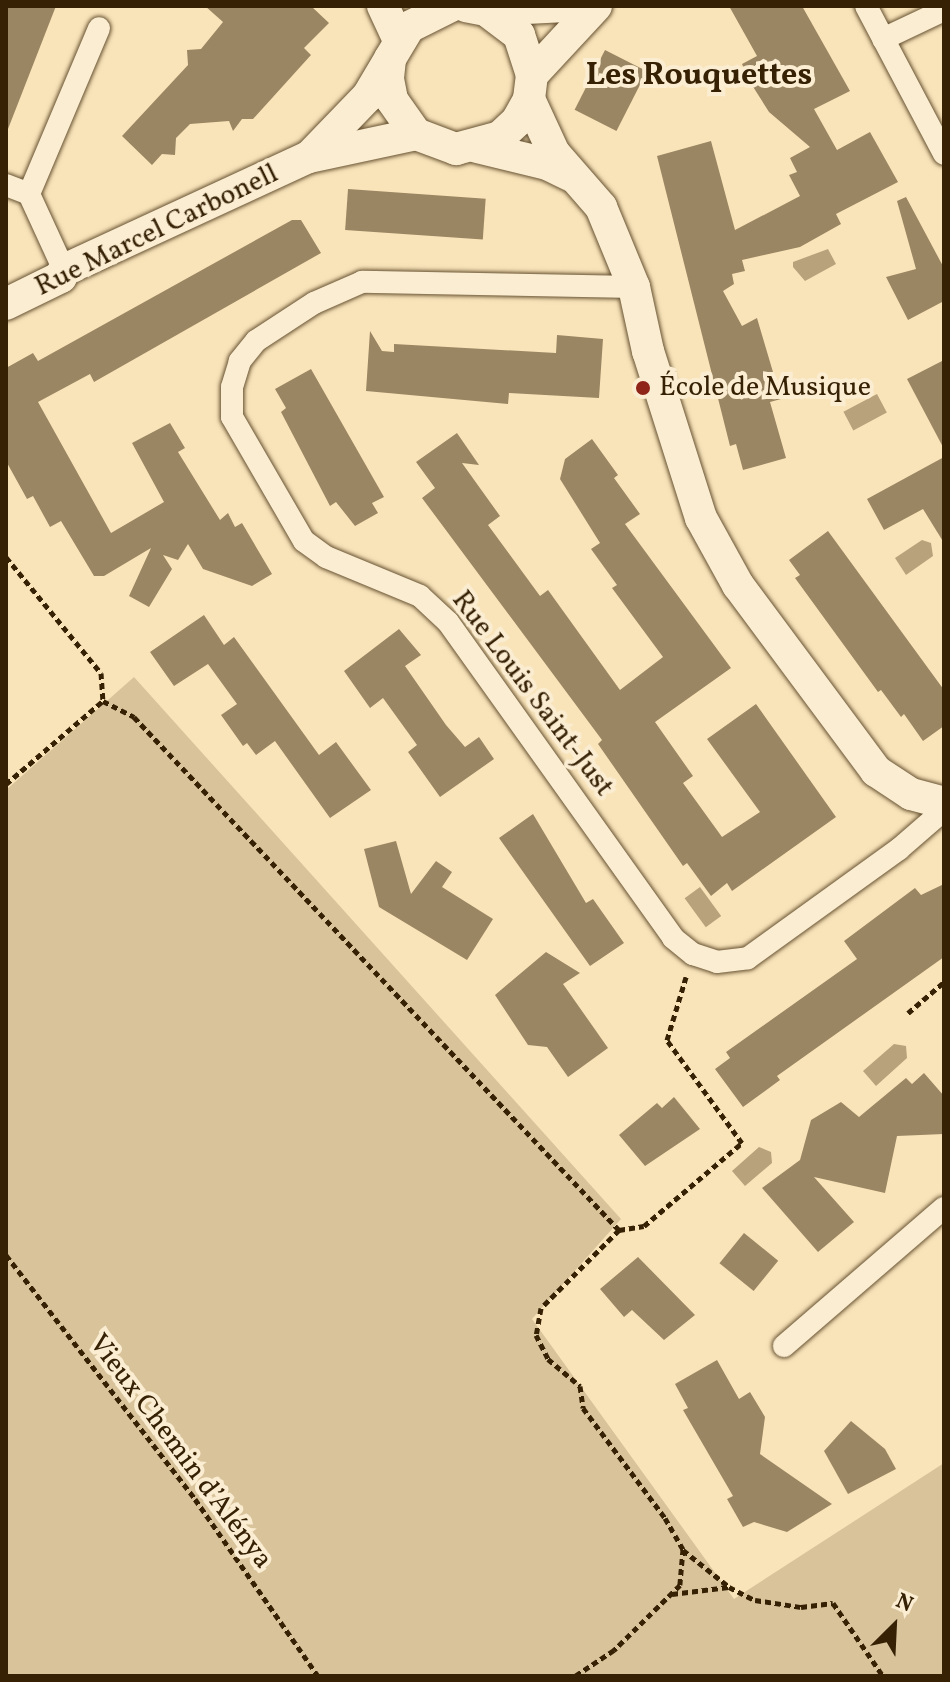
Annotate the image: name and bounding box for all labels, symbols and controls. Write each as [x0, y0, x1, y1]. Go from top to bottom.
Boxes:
district label: Les Rouquettes [586, 57, 812, 95]
street label: Rue Marcel Carbonell [30, 158, 284, 304]
place label: École de Musique [659, 371, 871, 405]
marker: École de Musique [634, 379, 652, 397]
street label: Rue Louis Saint-Just [444, 585, 620, 803]
street label: Vieux Chemin d’Alénya [81, 1328, 279, 1576]
north arrow [854, 1586, 934, 1666]
text: N [890, 1586, 918, 1621]

